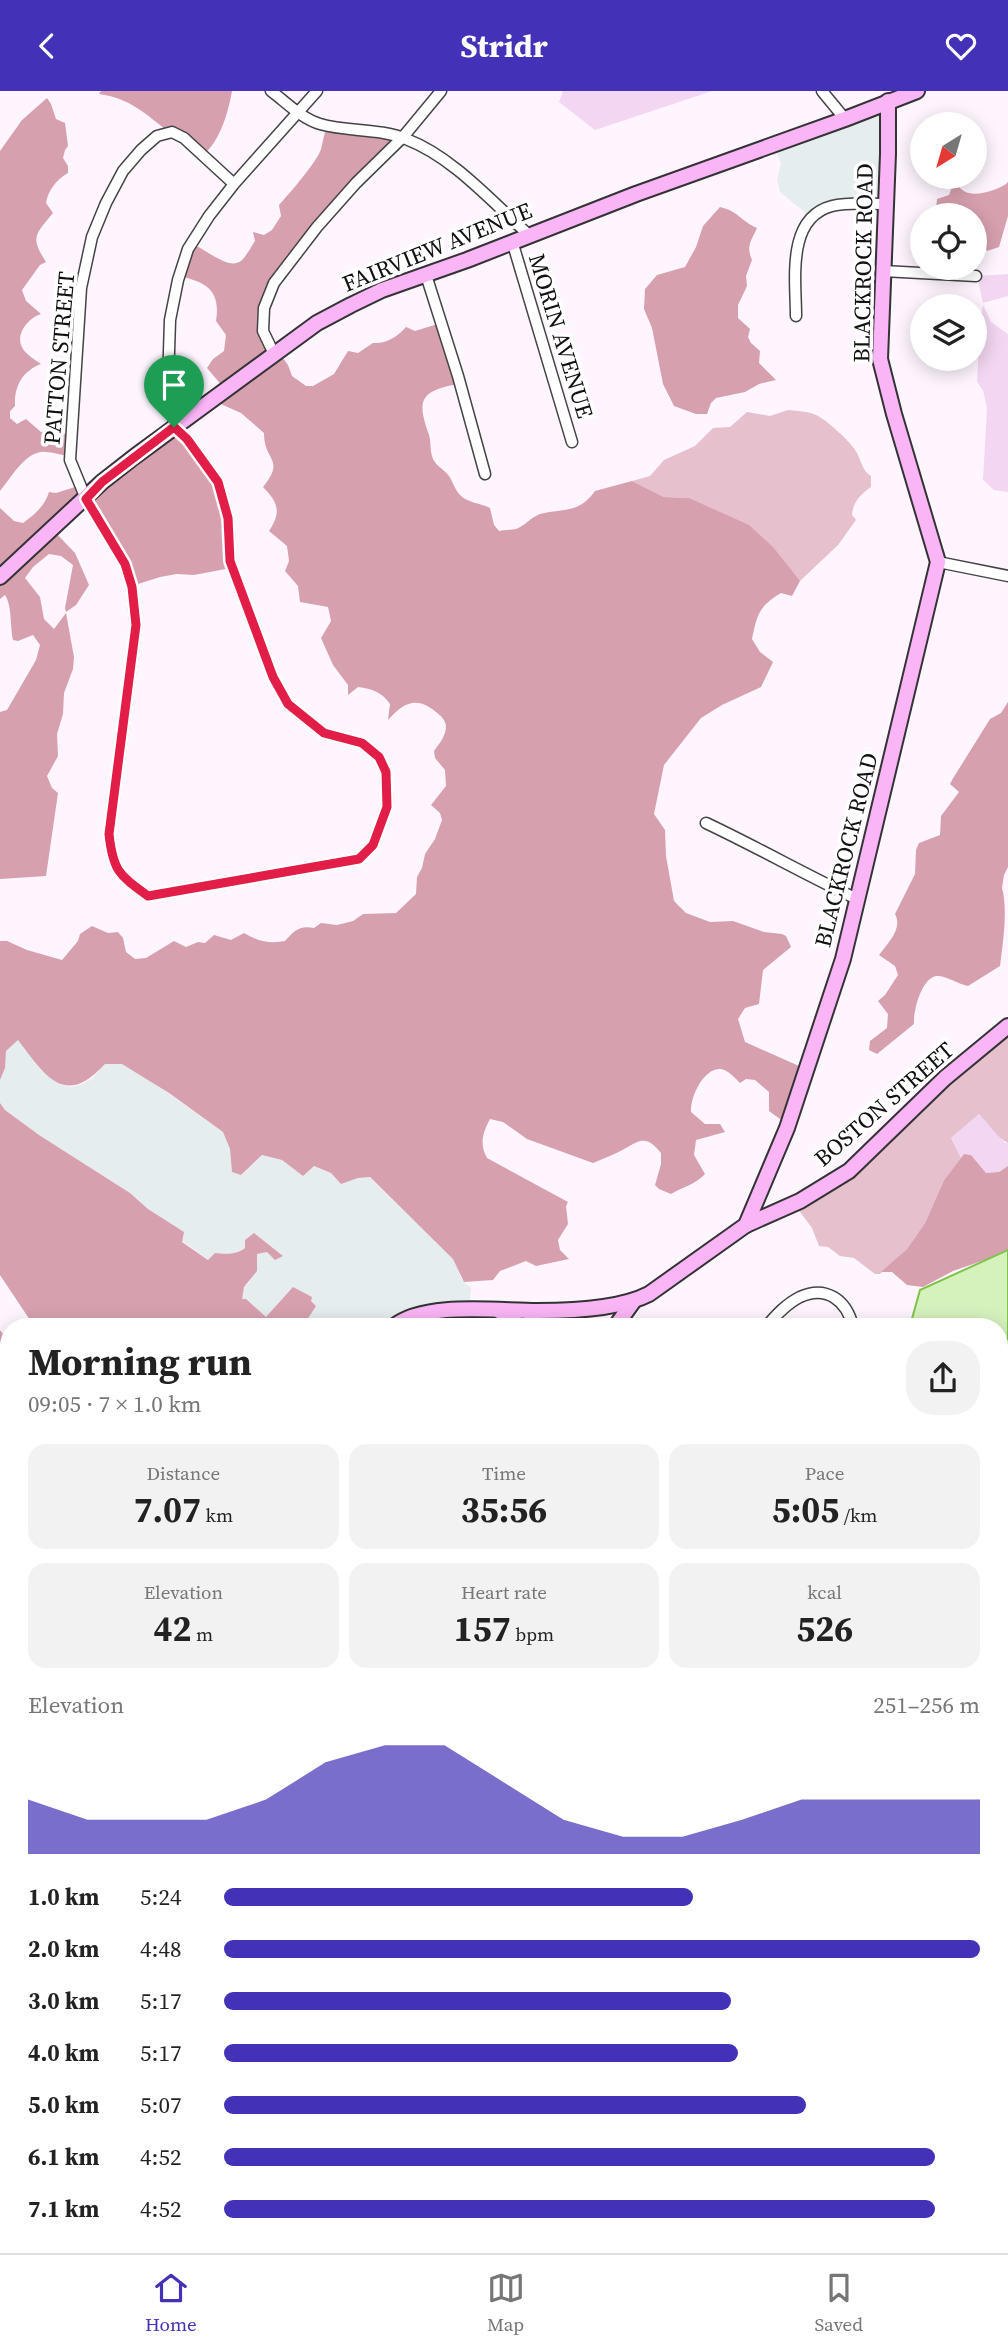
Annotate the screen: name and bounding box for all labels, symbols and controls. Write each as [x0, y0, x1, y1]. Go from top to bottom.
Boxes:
text: Stridr [460, 24, 548, 68]
icon: back [28, 27, 66, 65]
icon: heart [942, 27, 980, 65]
north arrow [910, 112, 987, 189]
map controls [910, 112, 987, 371]
street label: BLACKROCK ROAD [845, 163, 881, 363]
street label: FAIRVIEW AVENUE [338, 194, 537, 300]
button: locate [910, 203, 987, 280]
street label: MORIN AVENUE [521, 250, 601, 422]
street label: PATTON STREET [35, 270, 83, 446]
button: layers [910, 294, 987, 371]
pin [144, 355, 204, 427]
icon: arrive [155, 366, 193, 404]
street label: BLACKROCK ROAD [806, 749, 886, 951]
street label: BOSTON STREET [807, 1034, 961, 1174]
text: Morning run [28, 1336, 252, 1388]
button: share [906, 1341, 980, 1415]
text: 09:05 · 7 × 1.0 km [28, 1388, 202, 1420]
text: Distance [147, 1460, 220, 1486]
text: Time [482, 1460, 526, 1486]
text: Pace [805, 1460, 845, 1486]
text: 7.07 [134, 1486, 201, 1534]
text: 35:56 [461, 1486, 547, 1534]
text: 5:05 [772, 1486, 839, 1534]
text: km [201, 1502, 233, 1528]
text: /km [839, 1502, 877, 1528]
text: Elevation [144, 1579, 223, 1605]
text: Heart rate [461, 1579, 547, 1605]
text: kcal [807, 1579, 842, 1605]
text: 42 [154, 1605, 192, 1653]
text: 157 [454, 1605, 511, 1653]
text: 526 [796, 1605, 853, 1653]
text: m [192, 1621, 213, 1647]
text: bpm [511, 1621, 554, 1647]
text: Elevation [28, 1689, 124, 1721]
text: 251–256 m [873, 1689, 980, 1721]
text: 1.0 km [28, 1881, 99, 1913]
text: 5:24 [140, 1881, 181, 1913]
text: 2.0 km [28, 1933, 99, 1965]
text: 4:48 [140, 1933, 181, 1965]
text: 3.0 km [28, 1985, 99, 2017]
text: 5:17 [140, 1985, 181, 2017]
text: 4.0 km [28, 2037, 99, 2069]
text: 5:17 [140, 2037, 181, 2069]
text: 5.0 km [28, 2089, 99, 2121]
text: 5:07 [140, 2089, 181, 2121]
text: 6.1 km [28, 2141, 99, 2173]
text: 4:52 [140, 2141, 181, 2173]
text: 7.1 km [28, 2193, 99, 2225]
text: 4:52 [140, 2193, 181, 2225]
tab: Home [145, 2269, 197, 2337]
tab: Map [487, 2269, 525, 2337]
tab: Saved [814, 2269, 863, 2337]

